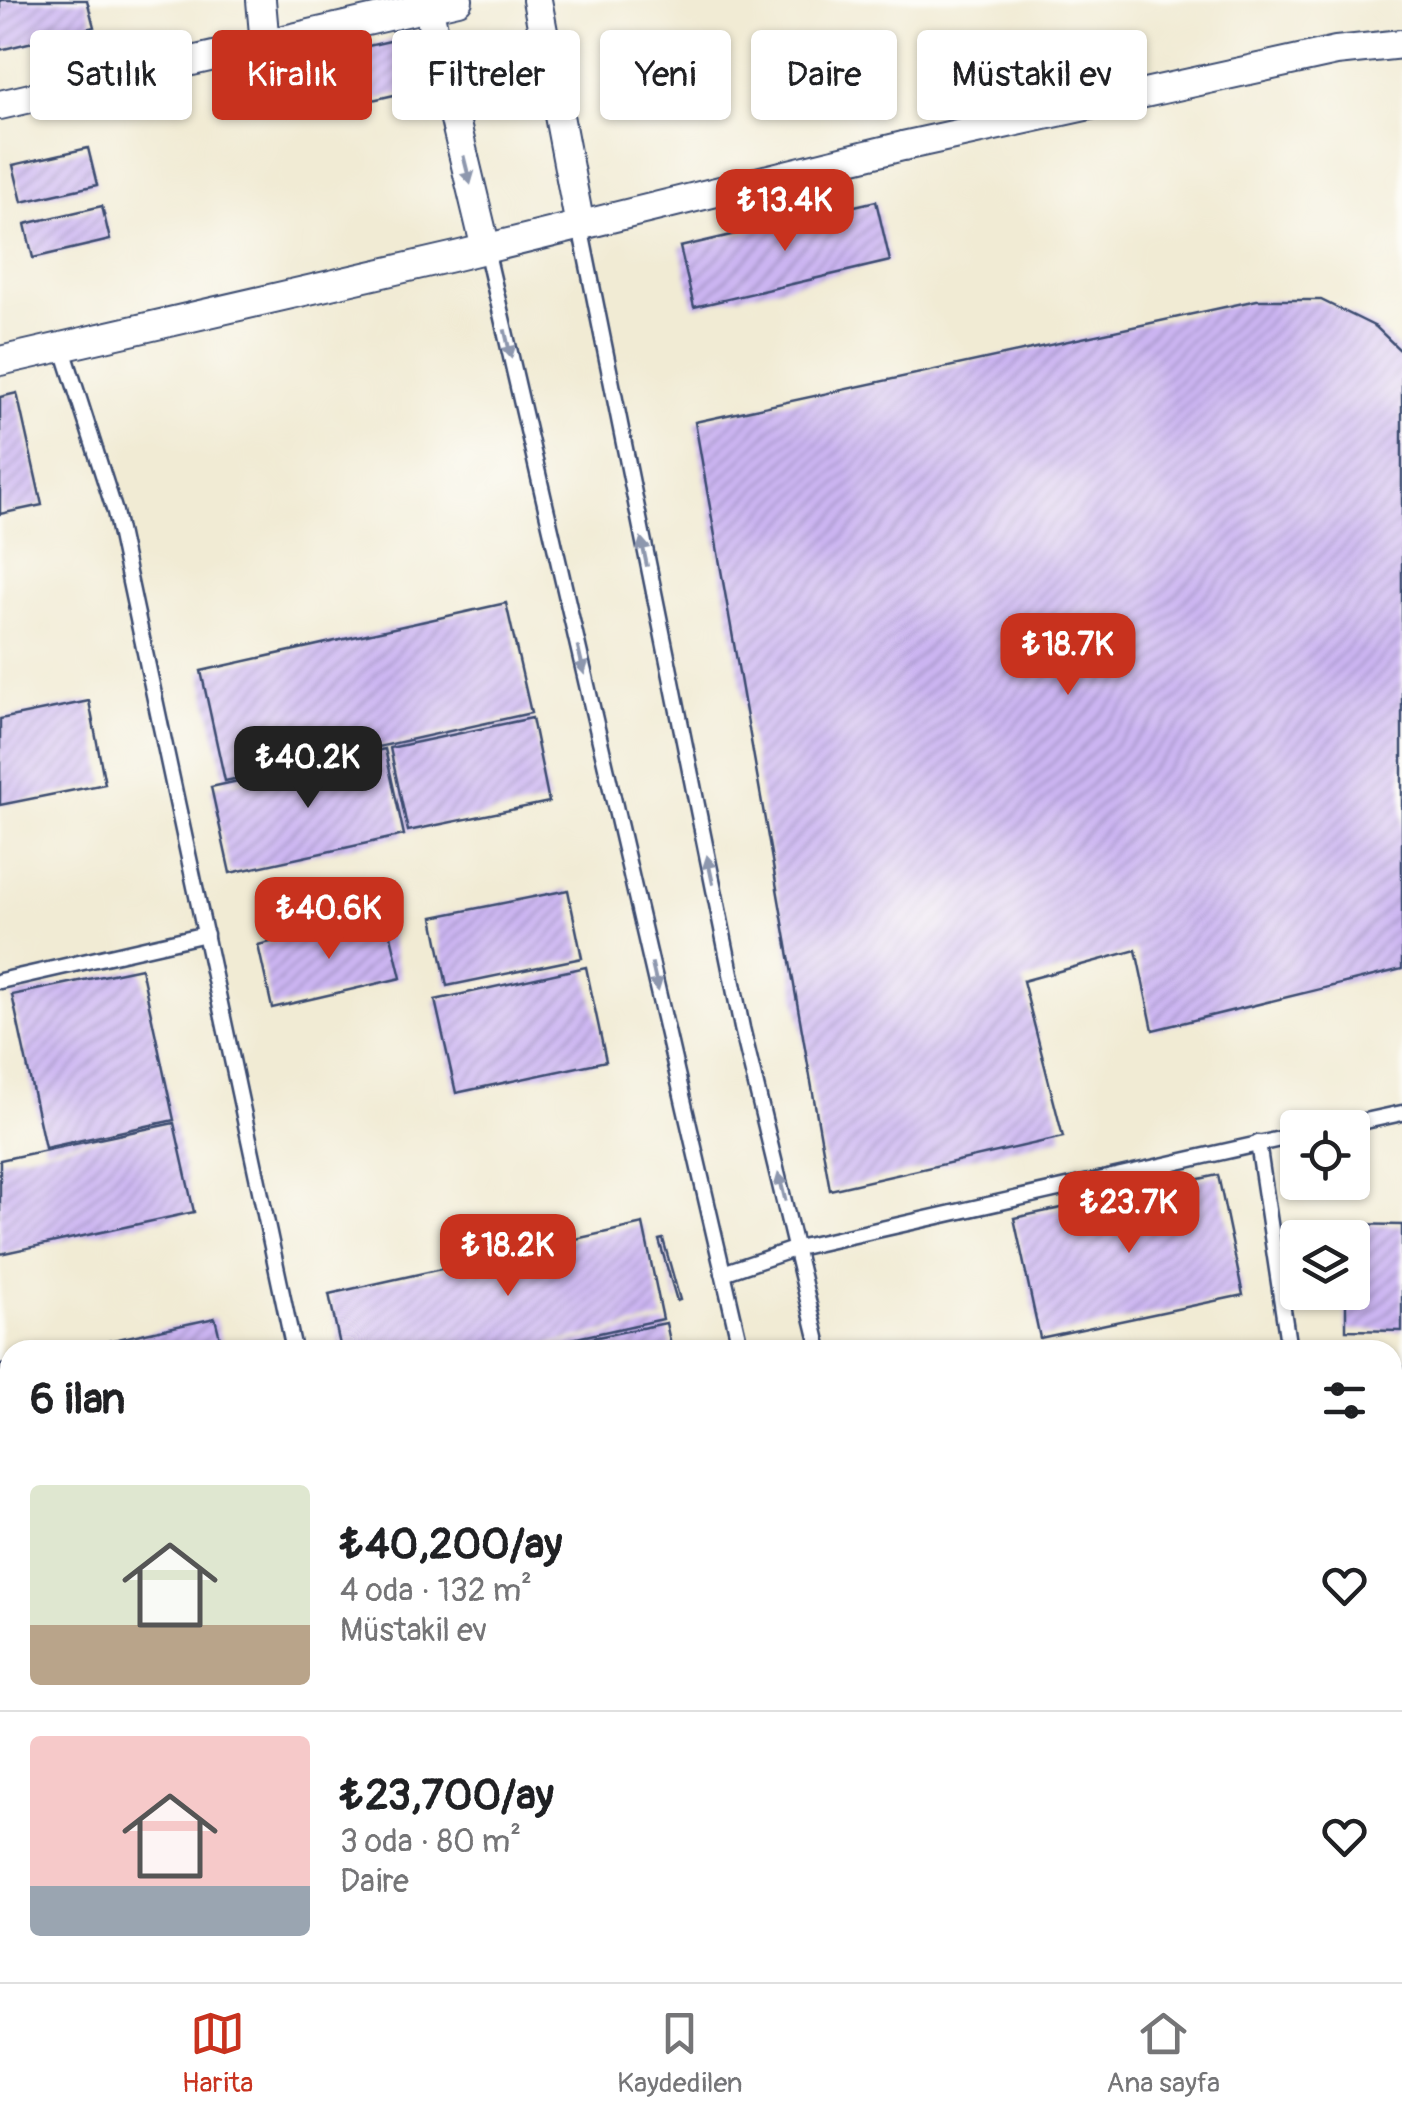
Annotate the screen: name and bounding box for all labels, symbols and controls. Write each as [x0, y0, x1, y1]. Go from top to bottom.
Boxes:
chip: Satılık [30, 30, 192, 120]
chip: Kiralık [212, 30, 372, 120]
chip: Filtreler [392, 30, 580, 120]
chip: Yeni [600, 30, 731, 120]
chip: Daire [751, 30, 897, 120]
chip: Müstakil ev [917, 30, 1147, 120]
one-way arrow [460, 155, 475, 186]
pin: ₺13.4K [704, 169, 866, 254]
text: ₺13.4K [738, 181, 832, 221]
one-way arrow [501, 329, 516, 360]
one-way arrow [636, 536, 652, 567]
pin: ₺18.7K [987, 613, 1149, 698]
text: ₺18.7K [1022, 625, 1114, 665]
one-way arrow [574, 645, 589, 676]
pin: ₺40.2K [227, 726, 389, 811]
text: ₺40.2K [256, 738, 360, 778]
one-way arrow [701, 854, 717, 885]
pin: ₺40.6K [248, 877, 410, 962]
text: ₺40.6K [277, 889, 381, 929]
one-way arrow [648, 962, 663, 993]
map controls [1280, 1110, 1370, 1310]
button: locate [1280, 1110, 1370, 1200]
one-way arrow [774, 1171, 789, 1202]
pin: ₺23.7K [1048, 1171, 1210, 1256]
text: ₺23.7K [1080, 1183, 1178, 1223]
pin: ₺18.2K [427, 1214, 589, 1299]
button: layers [1280, 1220, 1370, 1310]
text: ₺18.2K [462, 1226, 554, 1266]
icon: filters [1317, 1373, 1372, 1428]
text: 6 ilan [30, 1374, 125, 1426]
text: ₺40,200/ay [340, 1519, 562, 1571]
icon: home [110, 1525, 230, 1645]
icon: heart [1317, 1558, 1372, 1613]
text: 4 oda · 132 m² [340, 1571, 532, 1611]
text: Müstakil ev [340, 1611, 487, 1651]
text: ₺23,700/ay [340, 1770, 554, 1822]
icon: home [110, 1776, 230, 1896]
icon: heart [1317, 1809, 1372, 1864]
text: 3 oda · 80 m² [340, 1822, 521, 1862]
text: Daire [340, 1862, 409, 1902]
tab: Harita [182, 2006, 253, 2101]
tab: Kaydedilen [617, 2006, 743, 2101]
tab: Ana sayfa [1106, 2006, 1220, 2101]

